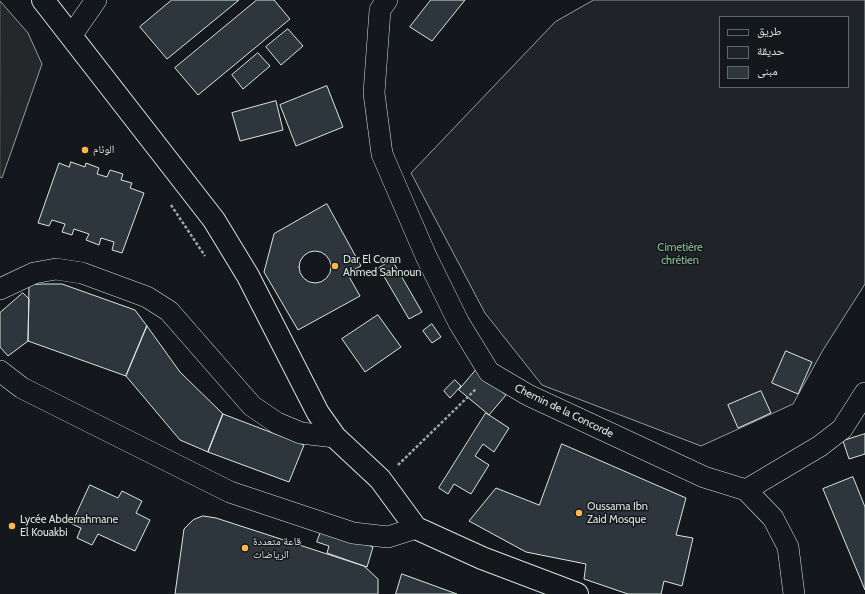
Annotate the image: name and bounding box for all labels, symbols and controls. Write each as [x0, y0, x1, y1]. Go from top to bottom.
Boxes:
legend [719, 16, 849, 88]
text: طريق [757, 23, 782, 38]
text: حديقة [757, 43, 785, 58]
text: مبنى [757, 63, 778, 78]
place label: الوئام [93, 143, 114, 157]
marker: الوئام [80, 145, 90, 155]
park label: Cimetière chrétien [657, 241, 703, 267]
place label: Dar El Coran Ahmed Sahnoun [343, 253, 421, 279]
marker: Dar El Coran Ahmed Sahnoun [330, 261, 340, 271]
street label: Chemin de la Concorde [512, 381, 616, 441]
place label: Oussama Ibn Zaid Mosque [587, 500, 648, 526]
marker: Oussama Ibn Zaid Mosque [574, 508, 584, 518]
place label: Lycée Abderrahmane El Kouakbi [20, 513, 118, 539]
marker: Lycée Abderrahmane El Kouakbi [7, 521, 17, 531]
place label: قاعة متعددة الرياضات [253, 535, 301, 561]
marker: قاعة متعددة الرياضات [240, 543, 250, 553]

